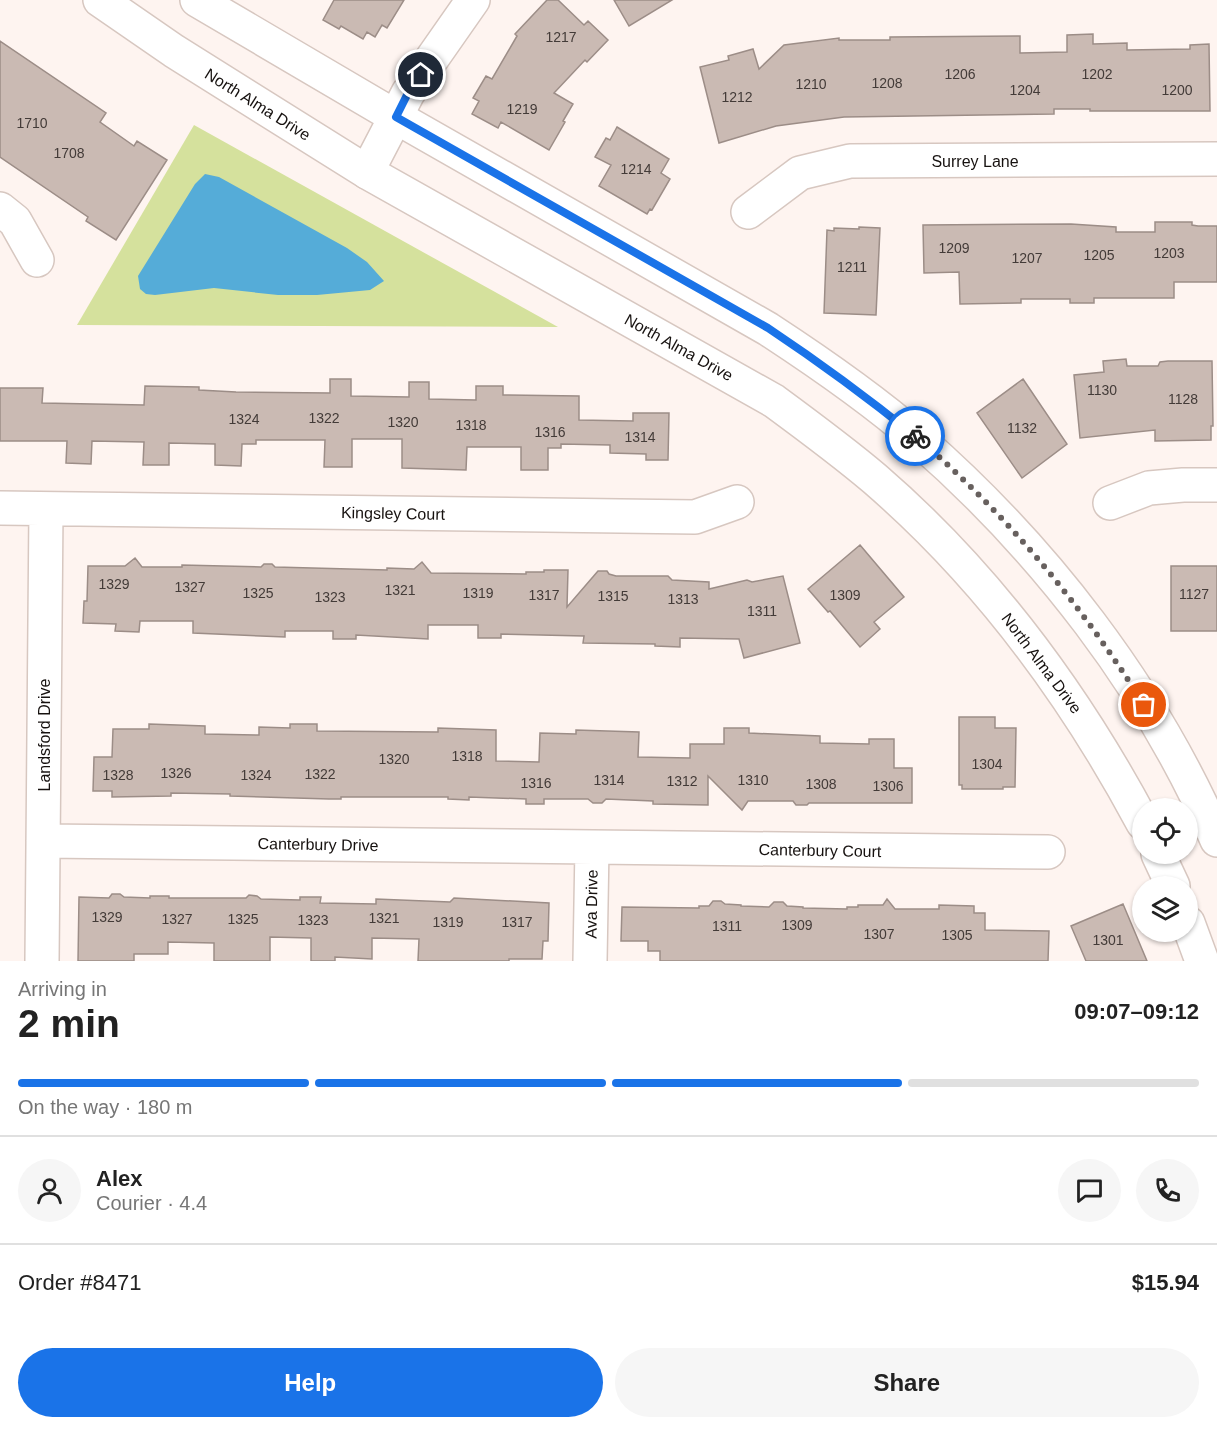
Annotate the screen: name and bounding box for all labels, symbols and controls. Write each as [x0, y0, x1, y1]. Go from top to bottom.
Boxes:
house number: 1217 [545, 29, 577, 45]
pin [395, 49, 446, 100]
icon: home [404, 58, 437, 91]
street label: North Alma Drive [202, 65, 314, 144]
house number: 1206 [944, 66, 976, 82]
house number: 1202 [1081, 66, 1113, 82]
house number: 1208 [871, 75, 903, 91]
house number: 1210 [795, 76, 827, 92]
house number: 1204 [1009, 82, 1041, 98]
house number: 1200 [1161, 82, 1193, 98]
house number: 1212 [721, 89, 753, 105]
house number: 1219 [506, 101, 538, 117]
house number: 1710 [16, 115, 48, 131]
house number: 1708 [53, 145, 85, 161]
street label: Surrey Lane [931, 153, 1019, 170]
house number: 1214 [620, 161, 652, 177]
house number: 1209 [938, 240, 970, 256]
house number: 1203 [1153, 245, 1185, 261]
house number: 1205 [1083, 247, 1115, 263]
house number: 1207 [1011, 250, 1043, 266]
house number: 1211 [837, 259, 867, 275]
street label: North Alma Drive [622, 311, 736, 384]
house number: 1130 [1087, 382, 1117, 398]
house number: 1128 [1168, 391, 1198, 407]
courier [885, 406, 945, 466]
house number: 1322 [308, 410, 340, 426]
house number: 1324 [228, 411, 260, 427]
house number: 1320 [387, 414, 419, 430]
house number: 1318 [455, 417, 487, 433]
icon: bike [899, 420, 932, 453]
house number: 1132 [1007, 420, 1037, 436]
house number: 1316 [534, 424, 566, 440]
house number: 1314 [624, 429, 656, 445]
street label: Kingsley Court [341, 504, 446, 523]
house number: 1329 [98, 576, 130, 592]
house number: 1327 [174, 579, 206, 595]
house number: 1321 [384, 582, 416, 598]
house number: 1325 [242, 585, 274, 601]
house number: 1319 [462, 585, 494, 601]
house number: 1127 [1179, 586, 1209, 602]
house number: 1317 [528, 587, 560, 603]
house number: 1309 [829, 587, 861, 603]
house number: 1315 [597, 588, 629, 604]
house number: 1323 [314, 589, 346, 605]
house number: 1313 [667, 591, 699, 607]
house number: 1311 [747, 603, 777, 619]
street label: North Alma Drive [998, 610, 1085, 717]
street label: Landsford Drive [36, 678, 53, 791]
pin [1118, 679, 1169, 730]
icon: bag [1127, 688, 1160, 721]
house number: 1318 [451, 748, 483, 764]
house number: 1320 [378, 751, 410, 767]
house number: 1304 [971, 756, 1003, 772]
house number: 1326 [160, 765, 192, 781]
house number: 1322 [304, 766, 336, 782]
house number: 1328 [102, 767, 134, 783]
house number: 1324 [240, 767, 272, 783]
house number: 1314 [593, 772, 625, 788]
house number: 1310 [737, 772, 769, 788]
house number: 1312 [666, 773, 698, 789]
house number: 1316 [520, 775, 552, 791]
house number: 1308 [805, 776, 837, 792]
house number: 1306 [872, 778, 904, 794]
map controls [1132, 798, 1198, 942]
button: locate [1132, 798, 1198, 864]
street label: Canterbury Drive [257, 835, 379, 854]
street label: Canterbury Court [758, 841, 882, 860]
street label: Ava Drive [582, 869, 601, 939]
button: layers [1132, 876, 1198, 942]
house number: 1329 [91, 909, 123, 925]
house number: 1321 [368, 910, 400, 926]
house number: 1327 [161, 911, 193, 927]
house number: 1325 [227, 911, 259, 927]
house number: 1323 [297, 912, 329, 928]
house number: 1319 [432, 914, 464, 930]
house number: 1317 [501, 914, 533, 930]
house number: 1309 [781, 917, 813, 933]
house number: 1311 [712, 918, 742, 934]
house number: 1307 [863, 926, 895, 942]
house number: 1305 [941, 927, 973, 943]
house number: 1301 [1092, 932, 1124, 948]
text: Arriving in [18, 978, 107, 1000]
text: 09:07–09:12 [1074, 999, 1199, 1024]
text: 2 min [18, 1002, 120, 1045]
text: On the way · 180 m [18, 1096, 193, 1118]
button: person [18, 1159, 81, 1222]
button: chat [1058, 1159, 1121, 1222]
button: phone [1136, 1159, 1199, 1222]
text: Alex [96, 1166, 142, 1191]
text: Courier · 4.4 [96, 1192, 207, 1214]
text: Order #8471 [18, 1270, 142, 1295]
text: $15.94 [1132, 1270, 1199, 1295]
button: Help [18, 1348, 603, 1417]
button: Share [615, 1348, 1199, 1417]

